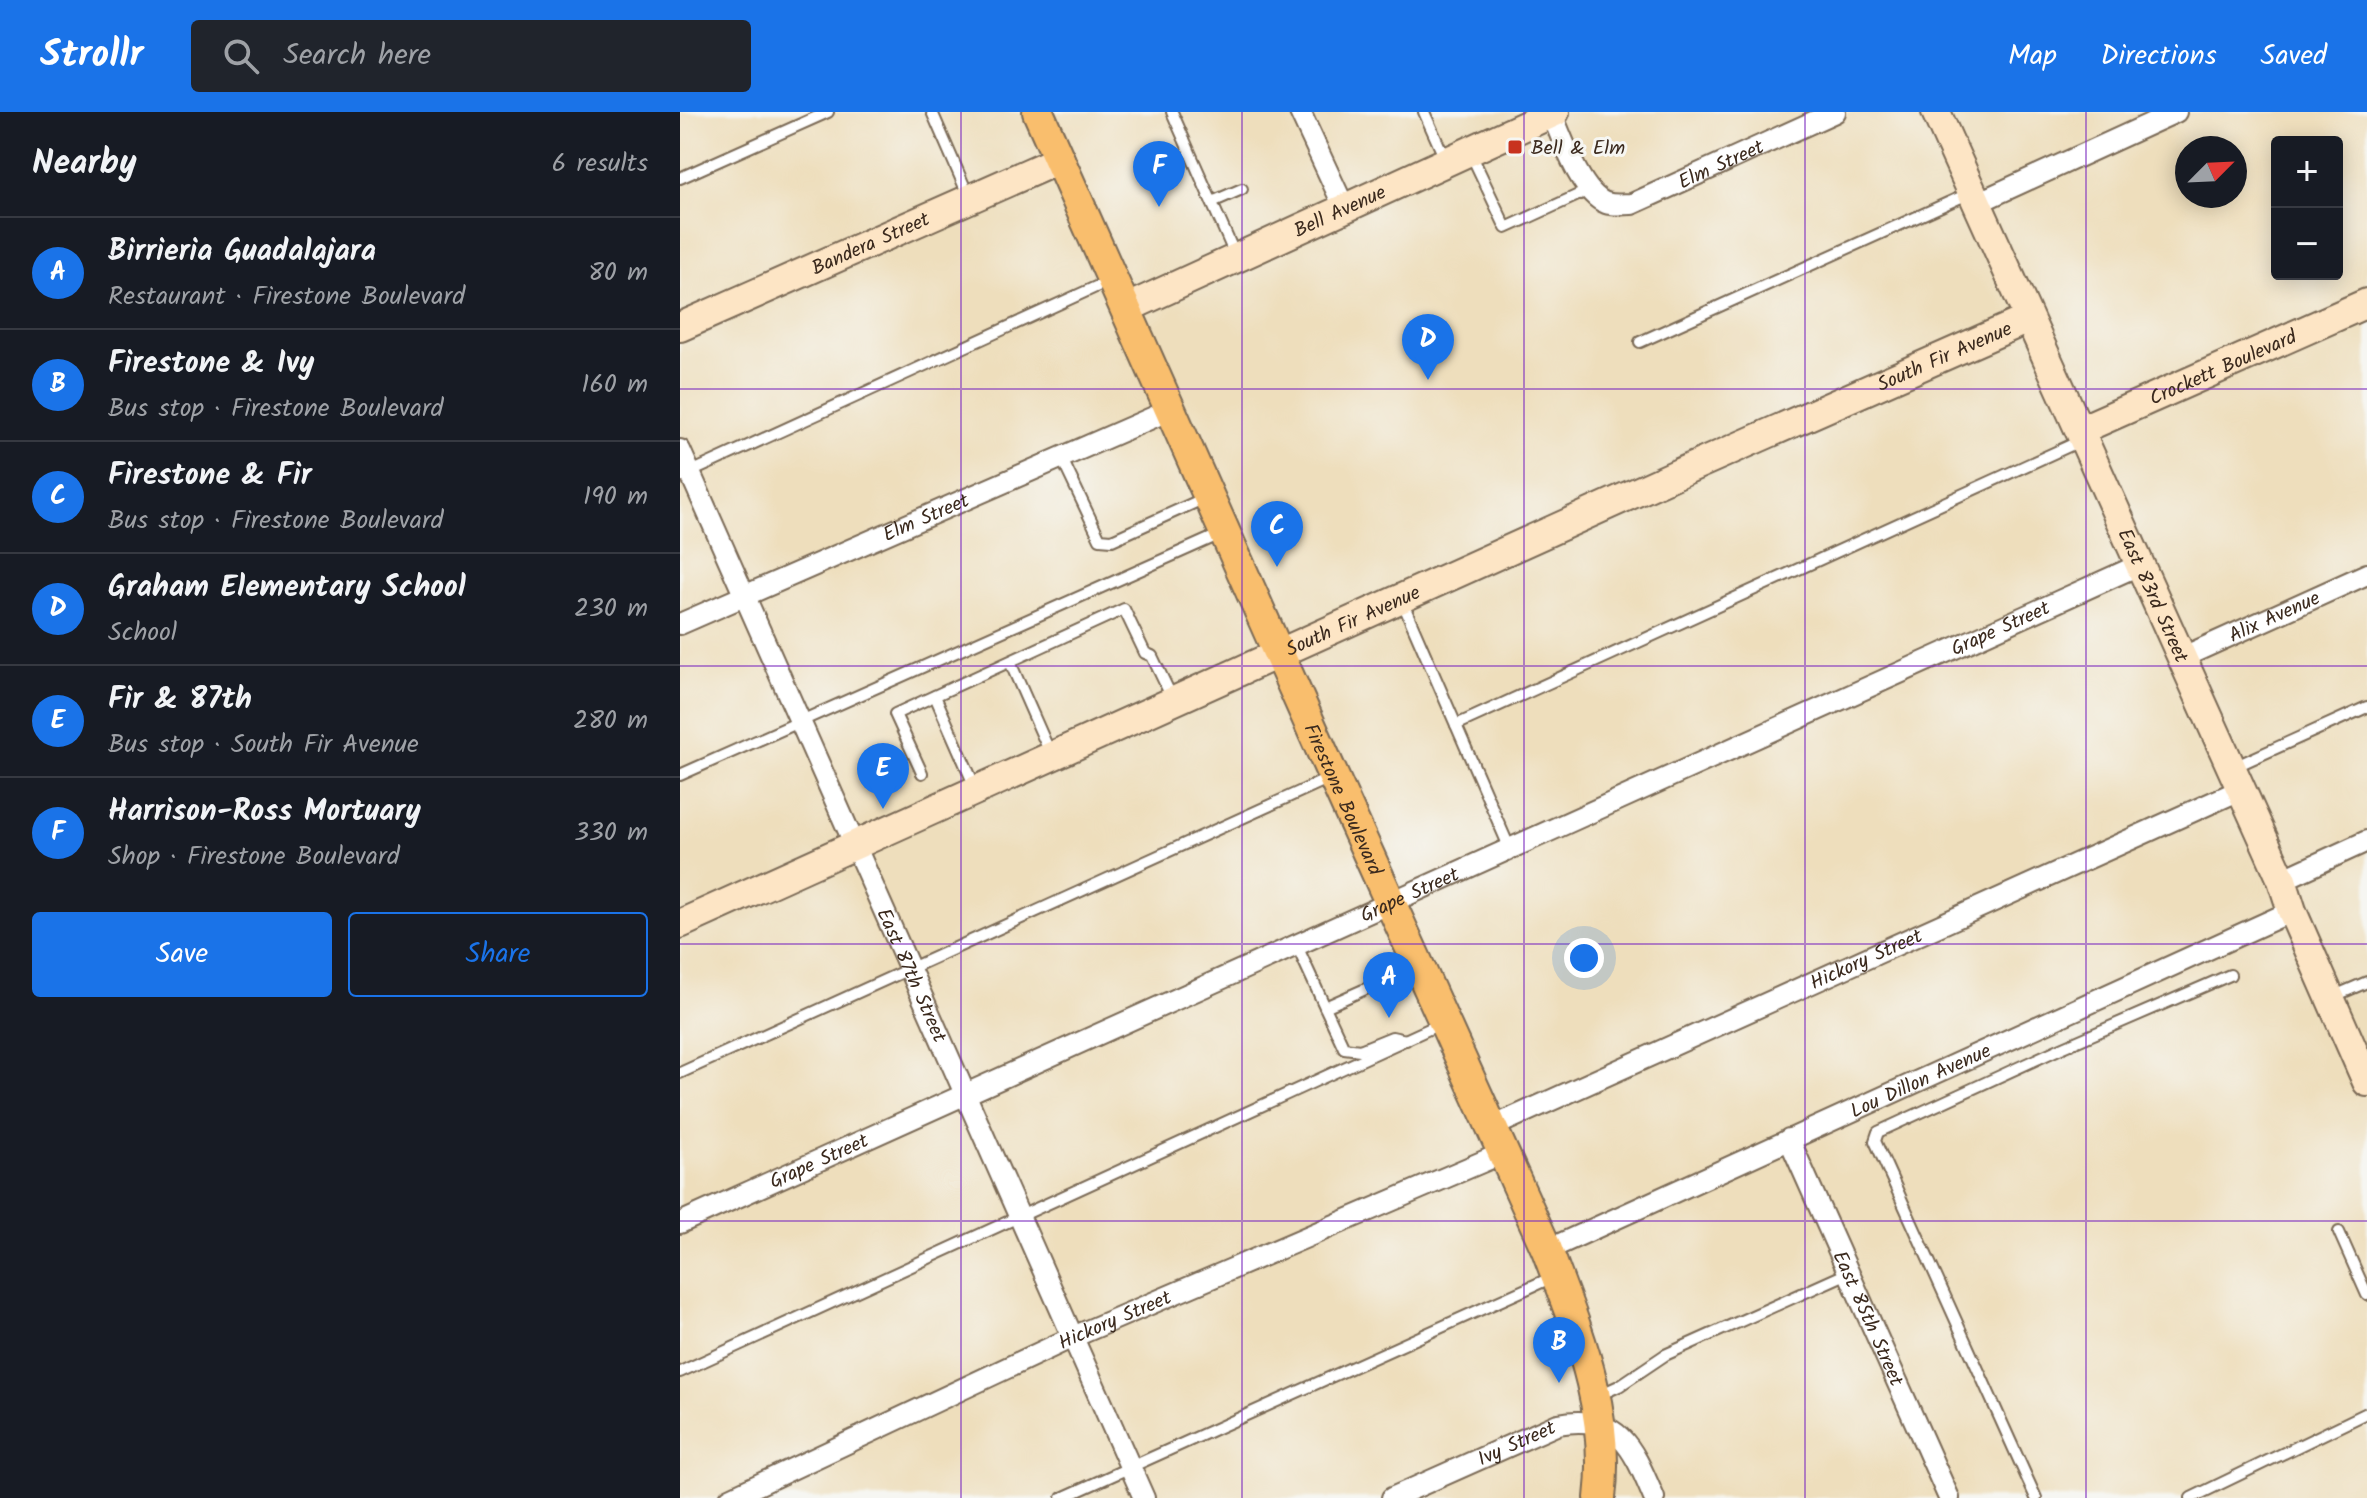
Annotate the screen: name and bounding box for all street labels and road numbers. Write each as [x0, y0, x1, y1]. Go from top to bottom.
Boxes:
street label: Elm Street [1673, 132, 1770, 199]
street label: Bell Avenue [1289, 177, 1392, 248]
street label: Bandera Street [807, 204, 936, 285]
street label: South Fir Avenue [1872, 314, 2018, 402]
street label: Crockett Boulevard [2145, 322, 2303, 415]
street label: Elm Street [878, 486, 975, 552]
street label: East 83rd Street [2108, 524, 2196, 669]
street label: South Fir Avenue [1281, 578, 1426, 666]
street label: Alix Avenue [2224, 583, 2326, 652]
street label: Grape Street [1946, 593, 2056, 666]
street label: Firestone Boulevard [1294, 719, 1390, 882]
street label: Grape Street [1355, 860, 1465, 932]
street label: East 87th Street [867, 903, 954, 1048]
street label: Hickory Street [1805, 921, 1928, 1000]
street label: Lou Dillon Avenue [1845, 1036, 1997, 1128]
street label: Grape Street [765, 1126, 874, 1199]
street label: East 85th Street [1823, 1246, 1911, 1392]
street label: Hickory Street [1053, 1283, 1177, 1360]
street label: Ivy Street [1473, 1413, 1562, 1476]

